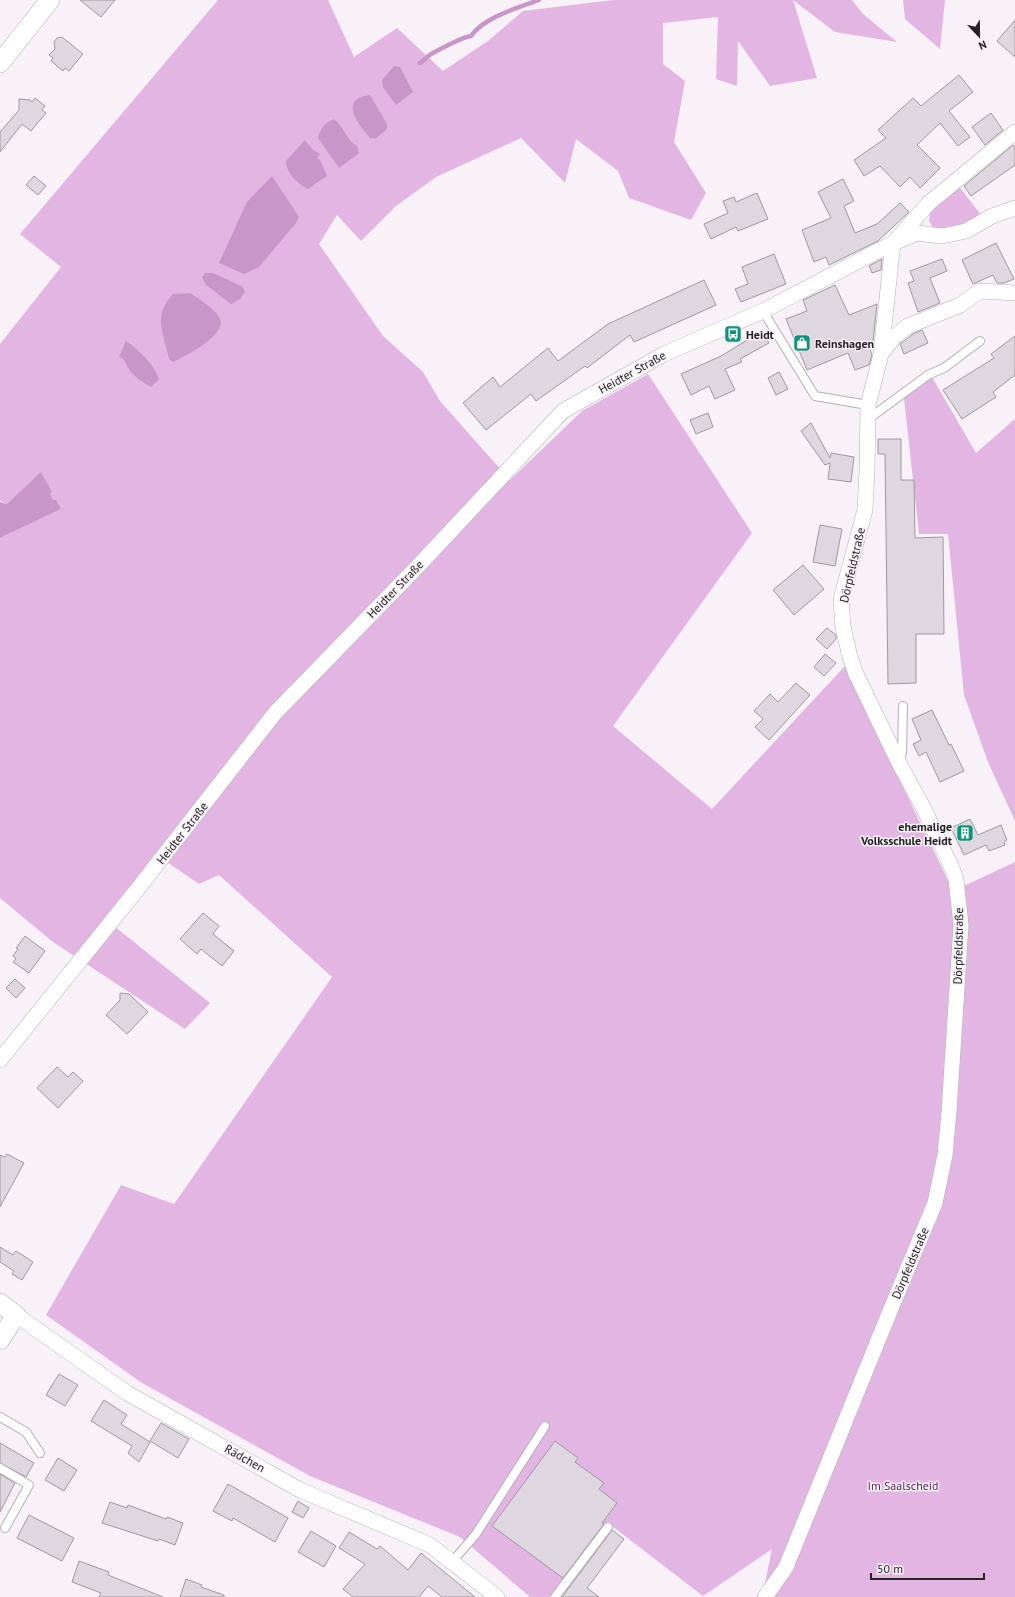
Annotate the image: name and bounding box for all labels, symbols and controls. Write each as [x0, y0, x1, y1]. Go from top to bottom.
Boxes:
north arrow [959, 16, 999, 56]
text: N [977, 37, 989, 53]
bus stop icon: Heidt [723, 324, 743, 344]
place label: Heidt [746, 327, 775, 342]
shop icon: Reinshagen [792, 333, 812, 353]
place label: Reinshagen [815, 336, 874, 351]
street label: Heidter Straße [596, 347, 668, 397]
street label: Dörpfeldstraße [836, 526, 868, 604]
street label: Heidter Straße [364, 557, 426, 621]
street label: Heidter Straße [153, 799, 211, 867]
place label: ehemalige Volksschule Heidt [860, 819, 953, 848]
building icon: ehemalige Volksschule Heidt [955, 823, 975, 843]
street label: Dörpfeldstraße [950, 907, 966, 985]
street label: Dörpfeldstraße [888, 1225, 932, 1301]
street label: Rädchen [222, 1441, 268, 1475]
park label: Im Saalscheid [867, 1478, 939, 1493]
scale bar [871, 1555, 984, 1581]
text: 50 m [877, 1561, 903, 1576]

